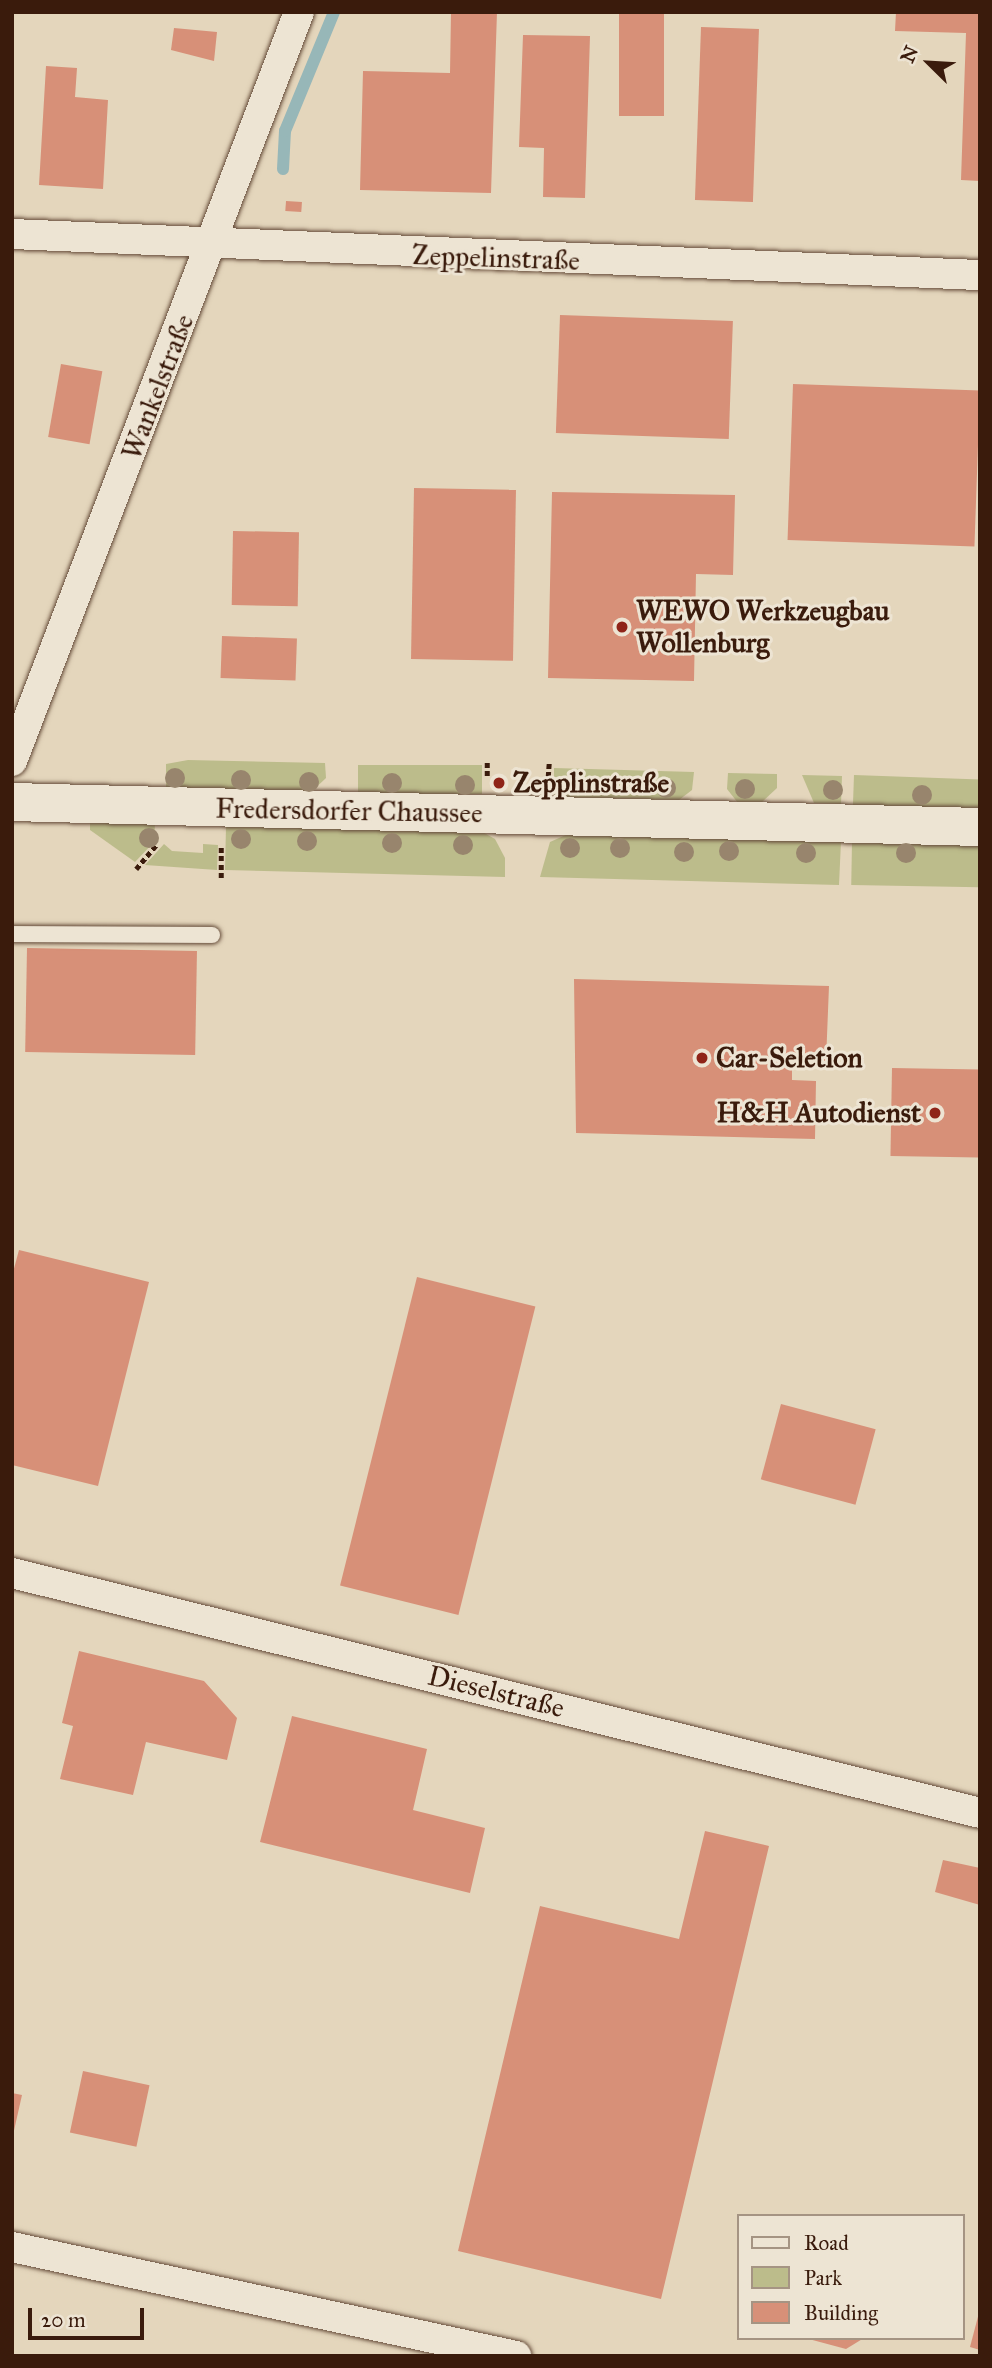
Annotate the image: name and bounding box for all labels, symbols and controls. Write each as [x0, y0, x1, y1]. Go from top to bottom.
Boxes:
north arrow [894, 28, 964, 98]
text: N [896, 42, 923, 66]
street label: Zeppelinstraße [412, 238, 580, 278]
street label: Wankelstraße [115, 310, 201, 464]
place label: WEWO Werkzeugbau Wollenburg [636, 594, 889, 660]
marker: WEWO Werkzeugbau Wollenburg [614, 619, 630, 635]
place label: Zepplinstraße [513, 766, 669, 800]
marker: Zepplinstraße [491, 775, 507, 791]
street label: Fredersdorfer Chaussee [215, 792, 483, 830]
place label: Car-Seletion [716, 1041, 863, 1075]
marker: Car-Seletion [694, 1050, 710, 1066]
place label: H&H Autodienst [717, 1096, 921, 1130]
marker: H&H Autodienst [927, 1105, 943, 1121]
street label: Dieselstraße [424, 1659, 568, 1725]
legend [736, 2214, 964, 2340]
text: Road [804, 2230, 849, 2256]
text: Park [804, 2265, 842, 2291]
scale bar [32, 2294, 147, 2338]
text: Building [804, 2300, 878, 2326]
text: 20 m [41, 2307, 86, 2333]

